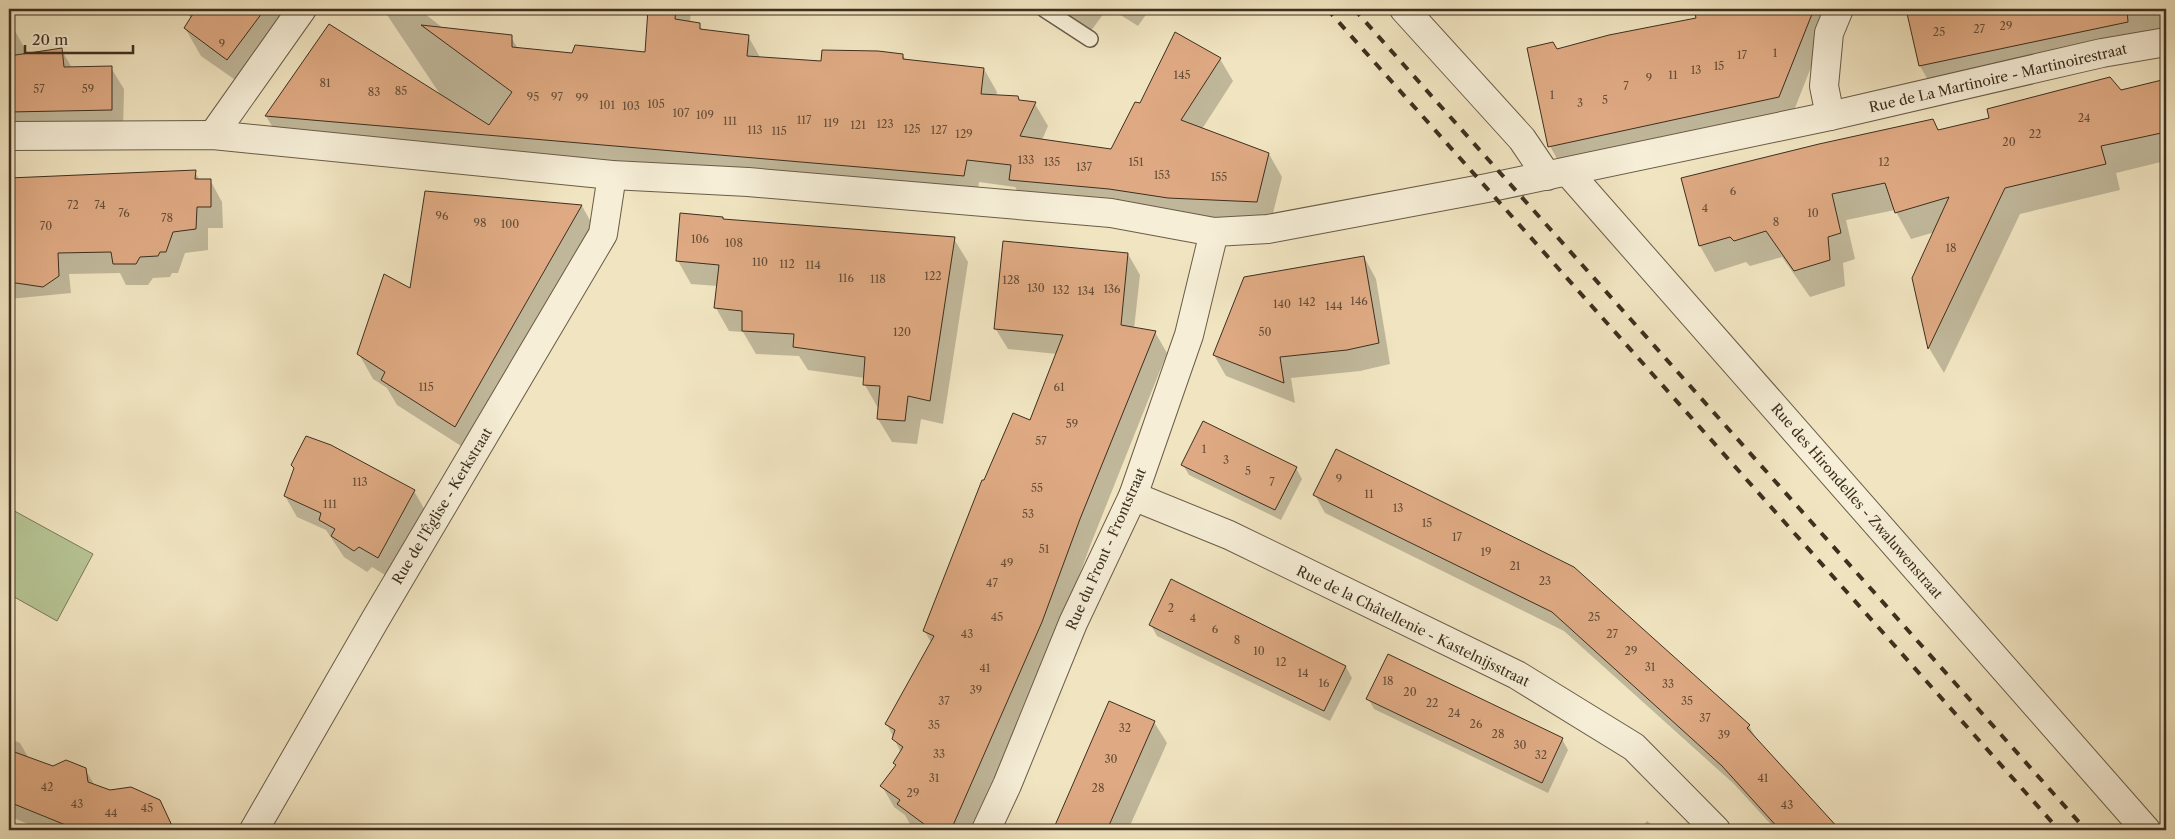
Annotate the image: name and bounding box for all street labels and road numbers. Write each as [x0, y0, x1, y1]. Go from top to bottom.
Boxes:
street label: Rue de La Martinoire - Martinoirestraat [1867, 39, 2129, 117]
street label: Rue des Hirondelles - Zwaluwenstraat [1767, 400, 1947, 602]
street label: Rue de l'Église - Kerkstraat [388, 424, 496, 588]
street label: Rue du Front - Frontstraat [1062, 465, 1150, 633]
street label: Rue de la Châtellenie - Kastelnijsstraat [1294, 562, 1533, 690]

